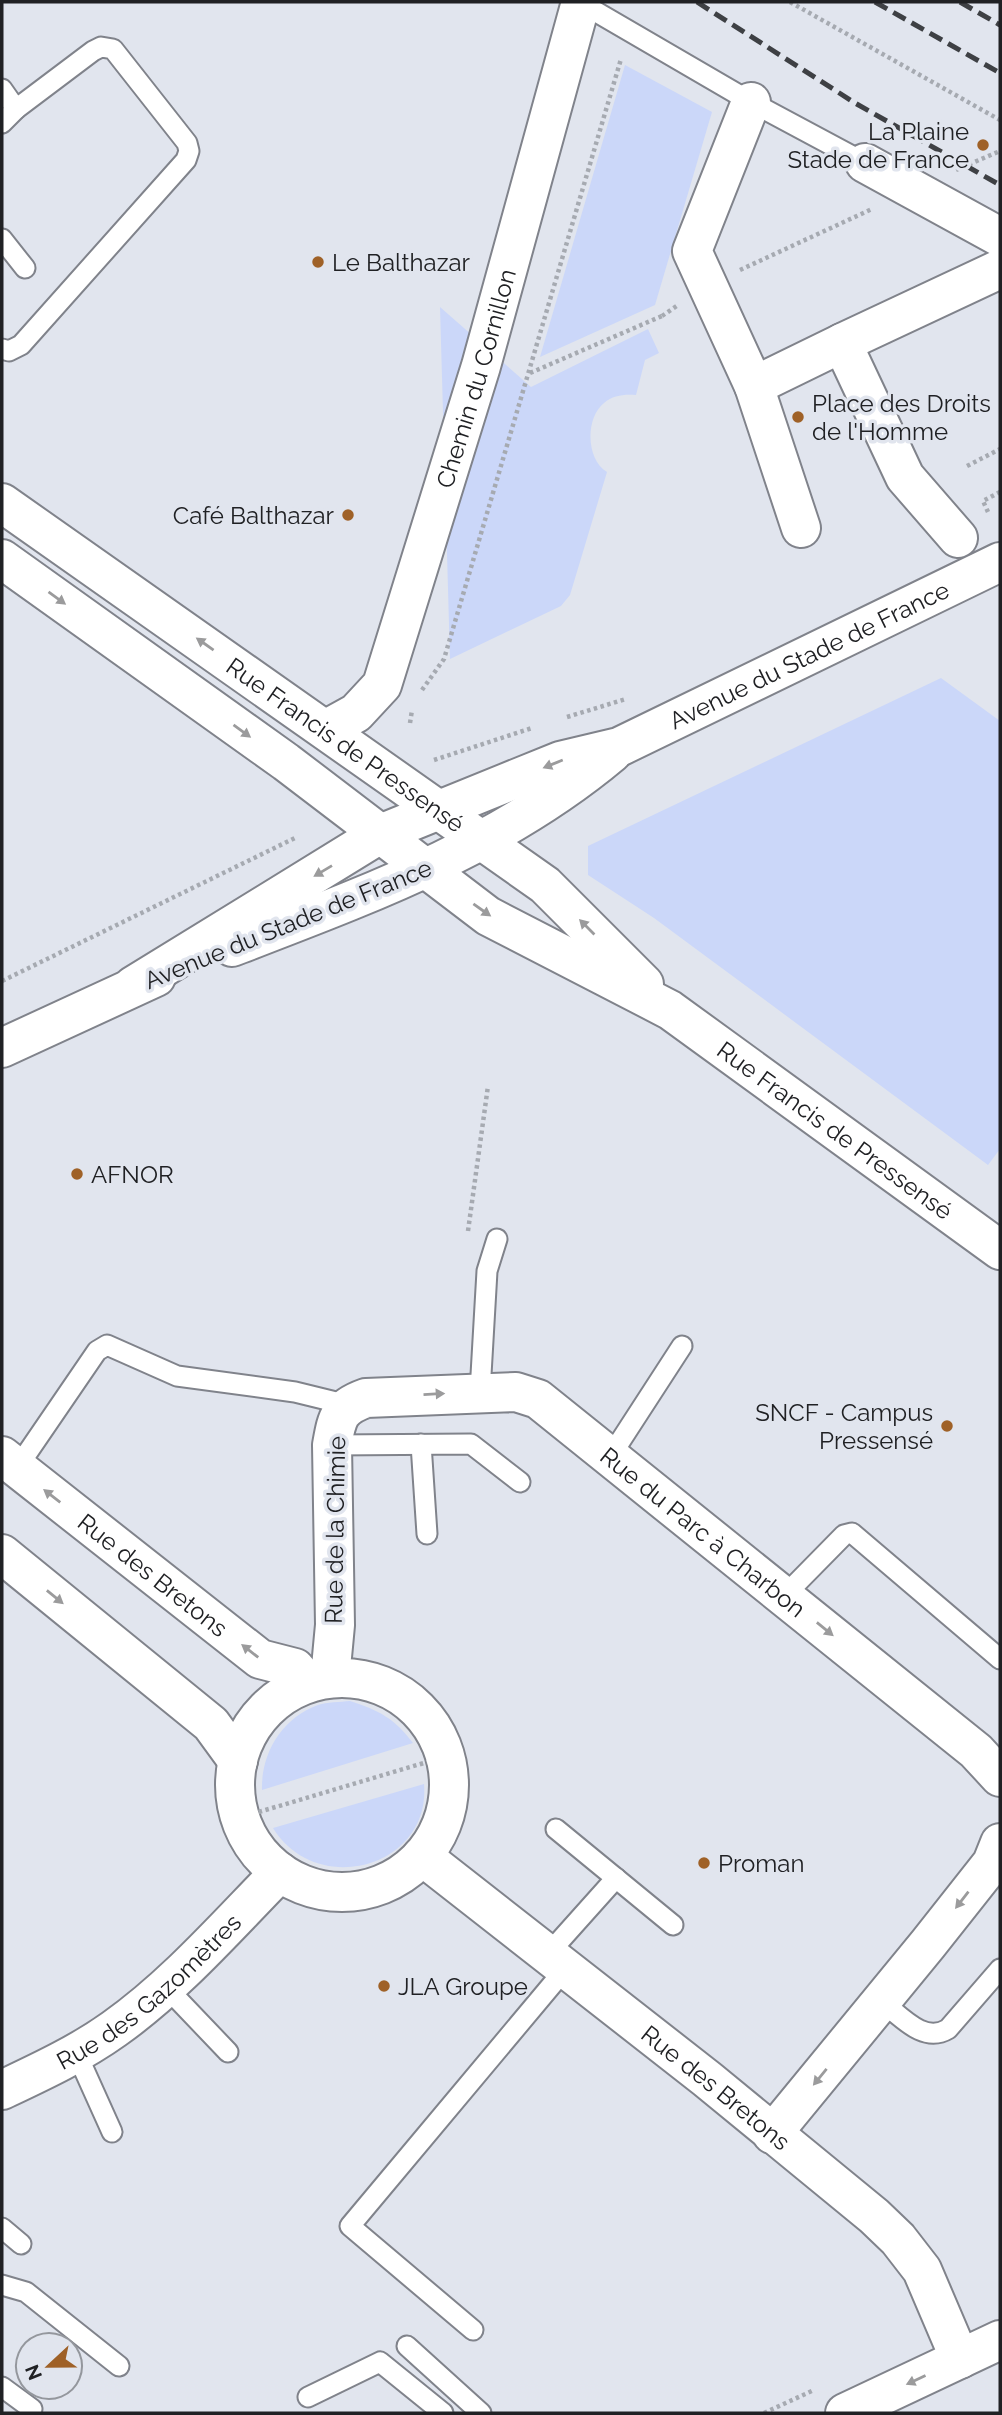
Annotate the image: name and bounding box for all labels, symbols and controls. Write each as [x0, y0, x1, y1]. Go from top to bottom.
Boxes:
place label: La Plaine Stade de France [787, 117, 969, 174]
marker: La Plaine Stade de France [975, 137, 991, 153]
place label: Le Balthazar [332, 248, 471, 277]
marker: Le Balthazar [310, 254, 326, 270]
street label: Chemin du Cornillon [430, 266, 522, 491]
place label: Place des Droits de l'Homme [812, 389, 991, 446]
marker: Place des Droits de l'Homme [790, 409, 806, 425]
place label: Café Balthazar [173, 501, 335, 530]
marker: Café Balthazar [340, 507, 356, 523]
street label: Avenue du Stade de France [664, 575, 953, 735]
one-way arrow [48, 591, 66, 605]
one-way arrow [196, 637, 214, 651]
street label: Rue Francis de Pressensé [221, 651, 470, 838]
one-way arrow [233, 724, 251, 738]
one-way arrow [542, 759, 563, 770]
street label: Avenue du Stade de France [140, 853, 436, 995]
one-way arrow [314, 865, 333, 878]
one-way arrow [473, 903, 491, 917]
one-way arrow [579, 920, 596, 936]
street label: Rue Francis de Pressensé [712, 1035, 958, 1225]
place label: AFNOR [91, 1160, 174, 1189]
marker: AFNOR [69, 1166, 85, 1182]
one-way arrow [423, 1388, 445, 1399]
place label: SNCF - Campus Pressensé [755, 1398, 933, 1455]
marker: SNCF - Campus Pressensé [939, 1418, 955, 1434]
street label: Rue de la Chimie [319, 1436, 351, 1624]
street label: Rue du Parc à Charbon [595, 1441, 812, 1623]
one-way arrow [43, 1488, 61, 1503]
street label: Rue des Bretons [72, 1507, 234, 1643]
one-way arrow [46, 1589, 63, 1604]
one-way arrow [816, 1621, 833, 1636]
one-way arrow [241, 1645, 259, 1659]
place label: Proman [718, 1849, 804, 1878]
marker: Proman [696, 1855, 712, 1871]
one-way arrow [955, 1890, 970, 1908]
street label: Rue des Gazomètres [51, 1907, 247, 2075]
place label: JLA Groupe [398, 1972, 528, 2001]
marker: JLA Groupe [376, 1978, 392, 1994]
street label: Rue des Bretons [636, 2019, 796, 2156]
one-way arrow [813, 2068, 828, 2086]
north arrow [14, 2331, 84, 2401]
text: N [20, 2362, 46, 2383]
one-way arrow [906, 2374, 926, 2386]

